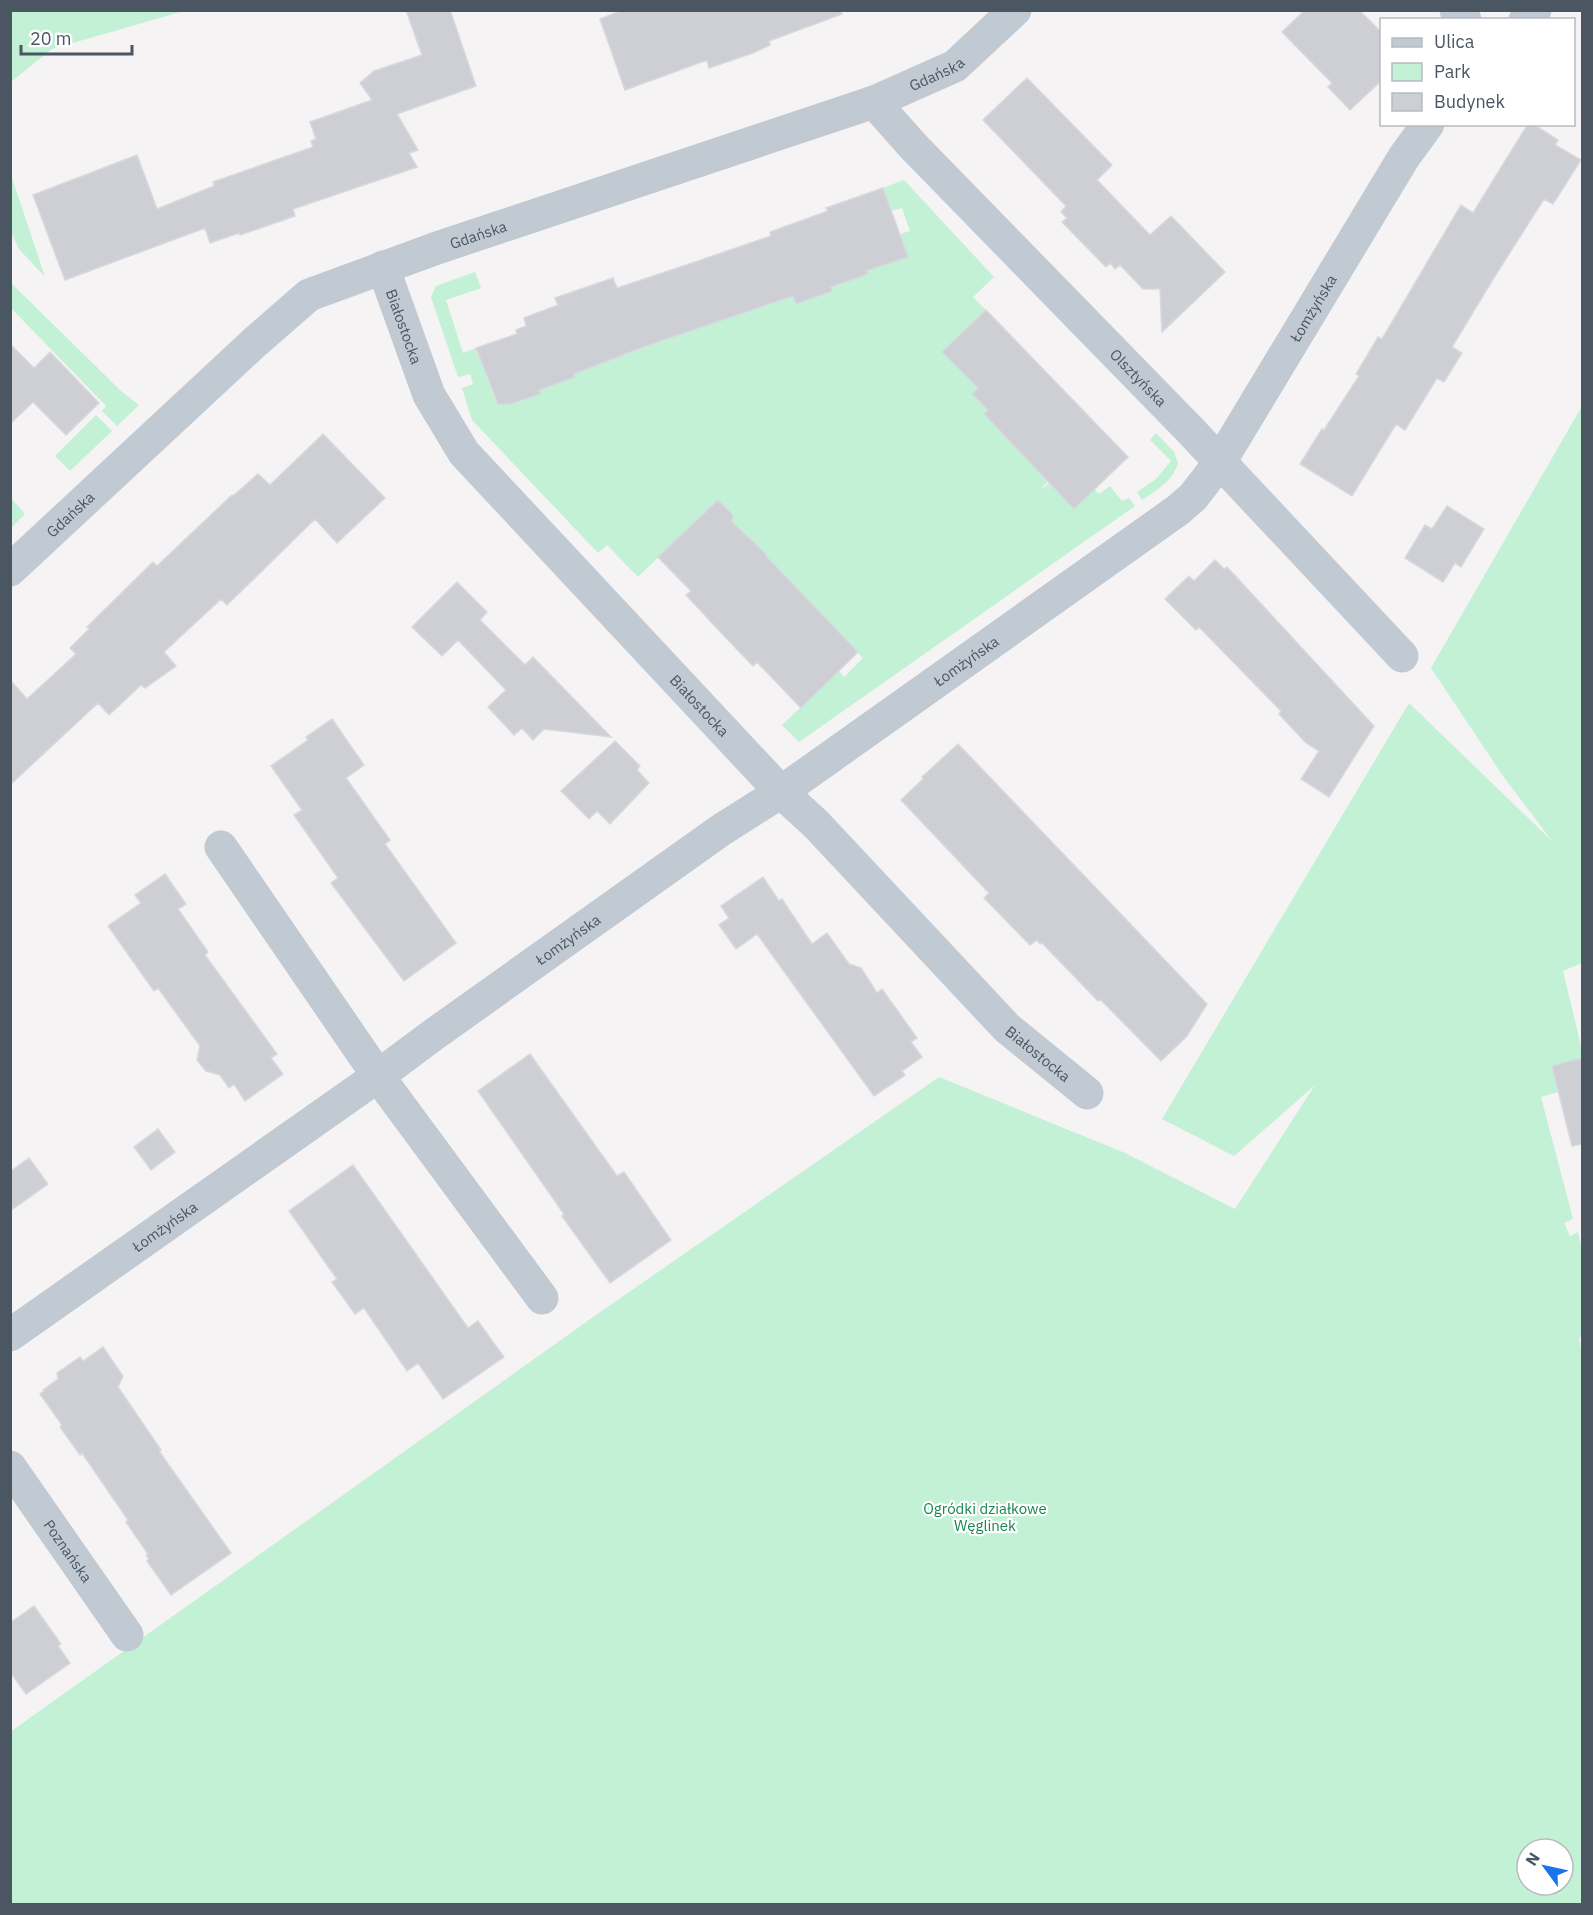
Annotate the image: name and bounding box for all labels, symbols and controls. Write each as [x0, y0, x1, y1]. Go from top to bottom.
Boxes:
scale bar [21, 18, 132, 56]
legend [1380, 18, 1575, 126]
text: 20 m [30, 27, 72, 50]
text: Ulica [1434, 30, 1475, 53]
street label: Gdańska [906, 53, 968, 95]
text: Park [1434, 60, 1471, 83]
text: Budynek [1434, 90, 1506, 113]
street label: Gdańska [447, 216, 509, 253]
street label: Łomżyńska [1285, 271, 1340, 346]
street label: Białostocka [382, 286, 427, 366]
street label: Olsztyńska [1106, 344, 1171, 410]
street label: Gdańska [42, 487, 98, 541]
street label: Łomżyńska [929, 631, 1002, 691]
street label: Białostocka [666, 670, 734, 740]
street label: Łomżyńska [531, 910, 604, 969]
street label: Białostocka [1002, 1021, 1075, 1085]
street label: Łomżyńska [128, 1197, 201, 1256]
park label: Ogródki działkowe Węglinek [923, 1499, 1047, 1535]
street label: Poznańska [40, 1516, 97, 1586]
north arrow [1515, 1837, 1575, 1897]
text: N [1521, 1849, 1544, 1869]

